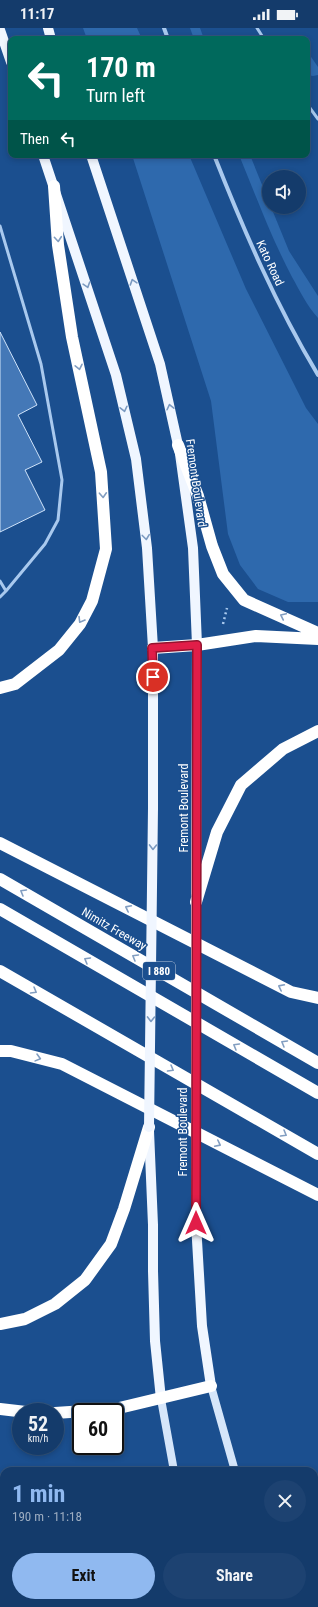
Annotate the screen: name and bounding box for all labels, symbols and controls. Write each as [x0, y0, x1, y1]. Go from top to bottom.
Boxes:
text: 11:17 [20, 5, 54, 23]
text: 170 m [86, 51, 156, 84]
icon: left [20, 52, 72, 104]
text: Turn left [86, 85, 145, 106]
icon: left [57, 128, 79, 150]
text: Then [20, 130, 49, 148]
map controls [262, 170, 306, 214]
button: sound [262, 170, 306, 214]
one-way arrow [53, 236, 62, 242]
street label: Kato Road [253, 238, 287, 288]
one-way arrow [130, 279, 138, 286]
one-way arrow [82, 281, 91, 288]
one-way arrow [74, 364, 82, 371]
one-way arrow [166, 404, 174, 410]
one-way arrow [119, 405, 128, 412]
street label: Fremont Boulevard [183, 438, 209, 528]
one-way arrow [98, 492, 107, 498]
one-way arrow [141, 534, 150, 540]
one-way arrow [279, 613, 287, 621]
one-way arrow [79, 616, 86, 623]
pin [136, 660, 170, 694]
icon: arrive [142, 666, 164, 688]
street label: Fremont Boulevard [177, 763, 191, 852]
one-way arrow [149, 844, 157, 850]
one-way arrow [20, 889, 27, 896]
street label: Nimitz Freeway [79, 905, 149, 953]
one-way arrow [125, 906, 132, 913]
one-way arrow [132, 955, 140, 962]
one-way arrow [84, 957, 91, 964]
road number: I 880 [143, 962, 175, 980]
one-way arrow [278, 984, 285, 992]
one-way arrow [30, 986, 37, 993]
one-way arrow [146, 1016, 155, 1022]
one-way arrow [281, 1041, 288, 1048]
one-way arrow [232, 1043, 240, 1050]
one-way arrow [34, 1053, 41, 1062]
one-way arrow [167, 1065, 174, 1072]
street label: Fremont Boulevard [176, 1087, 190, 1176]
one-way arrow [280, 1130, 287, 1137]
one-way arrow [214, 1140, 221, 1147]
position arrow [175, 1202, 217, 1244]
speed limit sign: 60 [72, 1403, 124, 1455]
text: 52 [28, 1412, 48, 1436]
text: km/h [28, 1433, 48, 1444]
text: 1 min [12, 1480, 65, 1508]
button: close [264, 1480, 306, 1522]
text: 190 m · 11:18 [12, 1509, 82, 1524]
button: Exit [12, 1553, 155, 1599]
button: Share [163, 1553, 306, 1599]

